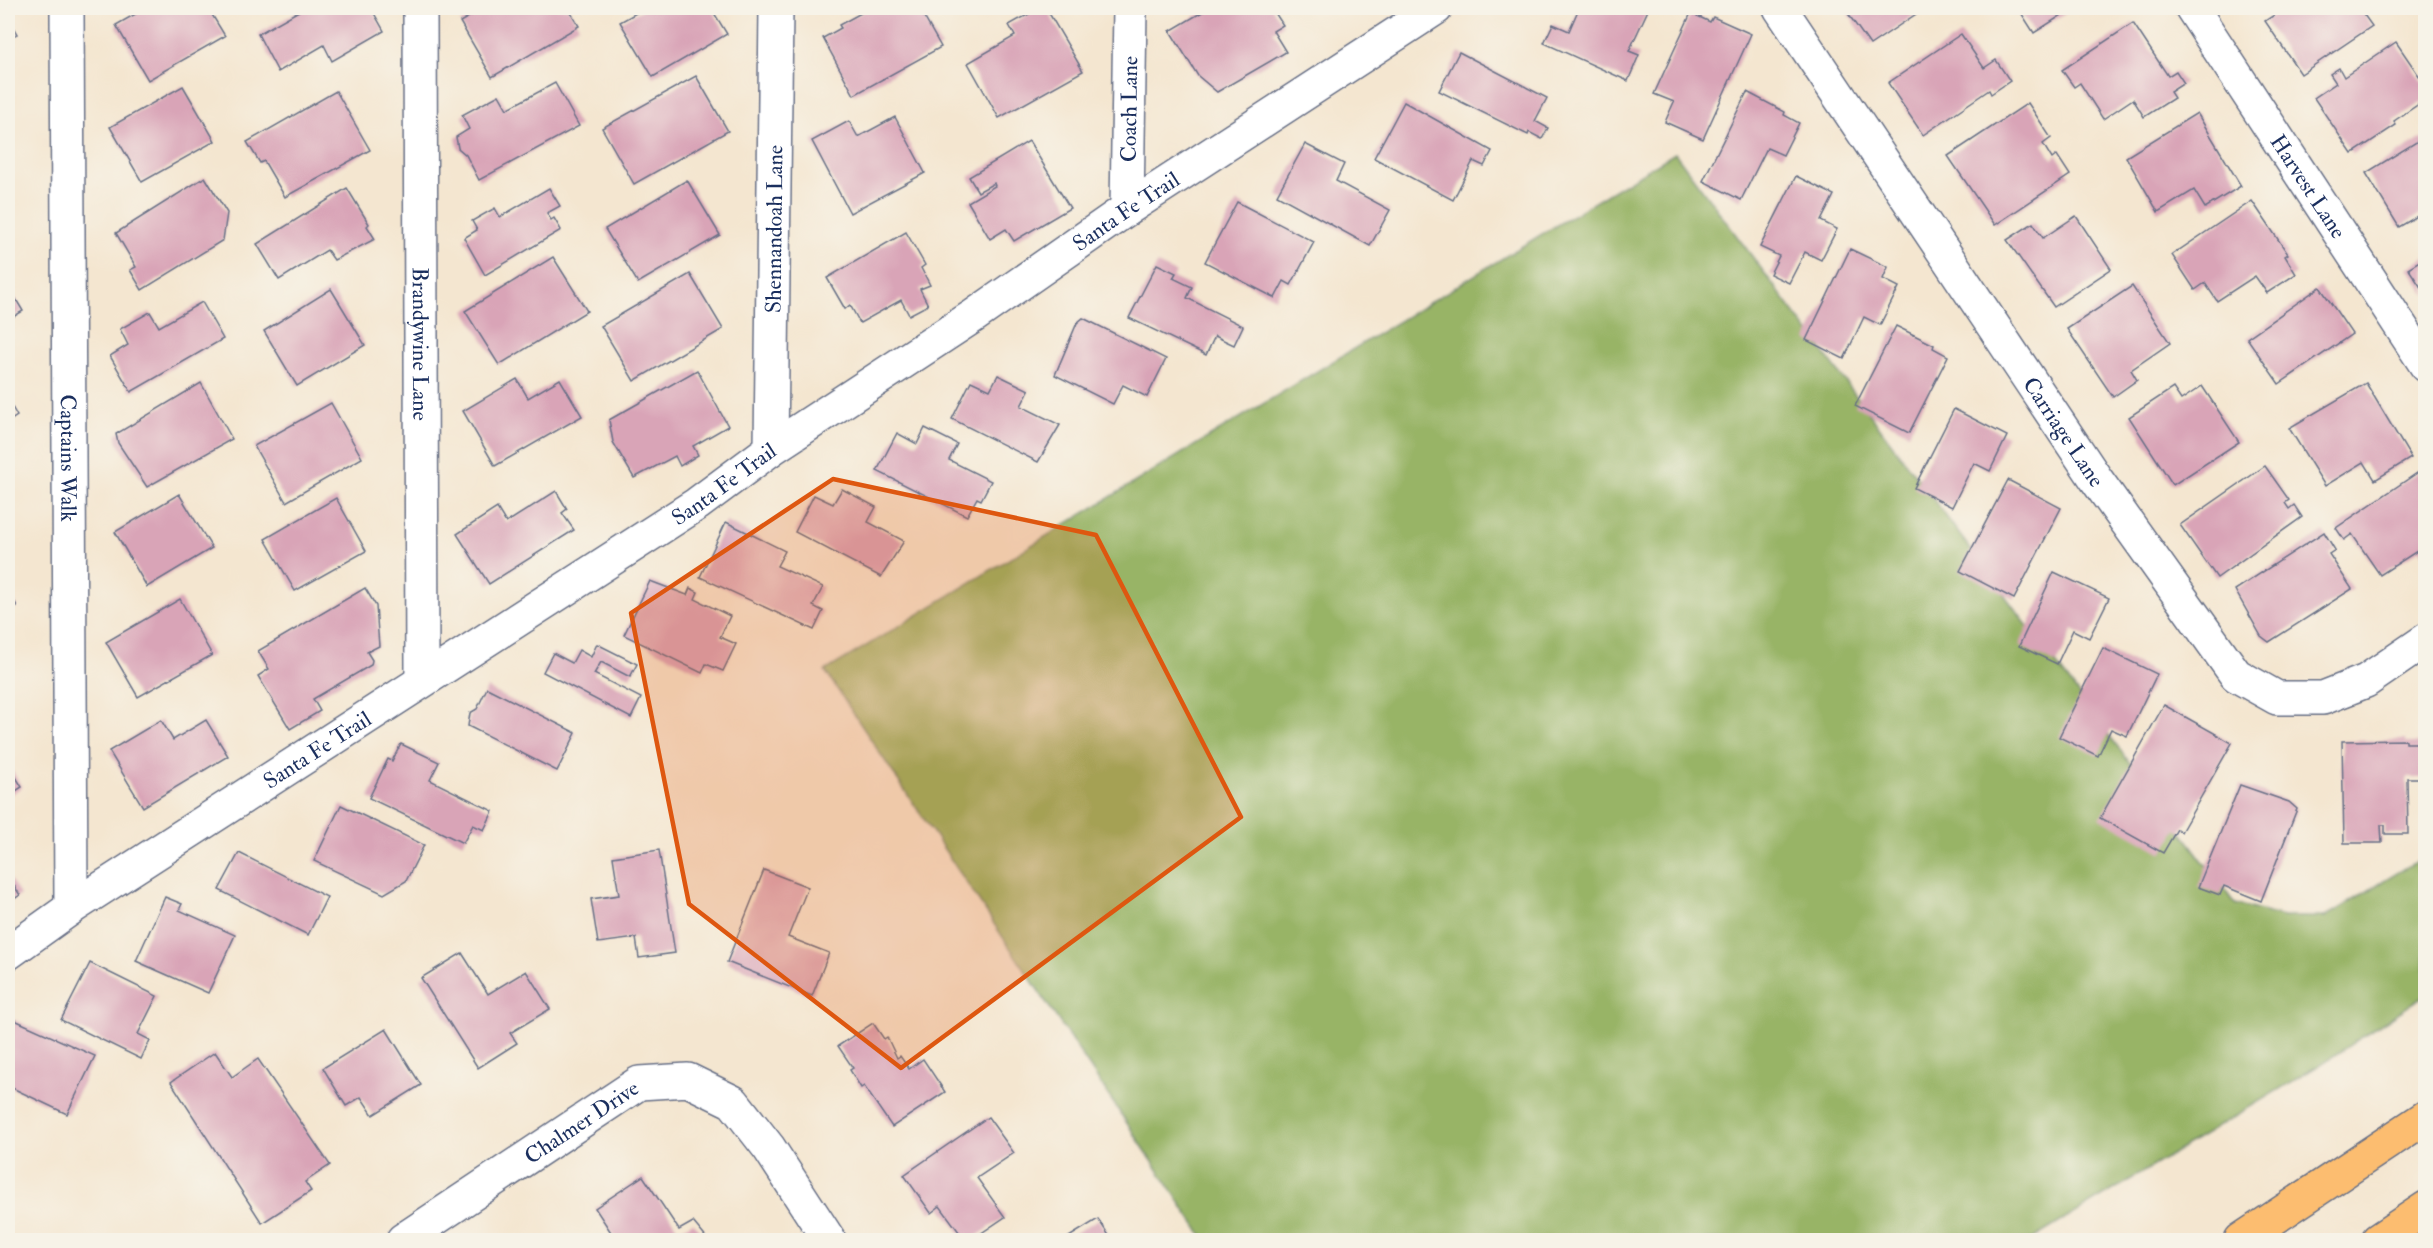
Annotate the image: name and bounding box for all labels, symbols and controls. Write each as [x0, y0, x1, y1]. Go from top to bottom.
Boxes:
street label: Coach Lane [1115, 56, 1144, 162]
street label: Harvest Lane [2264, 129, 2352, 244]
street label: Shennandoah Lane [760, 145, 789, 313]
street label: Santa Fe Trail [1067, 165, 1185, 258]
street label: Brandywine Lane [406, 267, 434, 421]
street label: Carriage Lane [2016, 372, 2110, 493]
street label: Captains Walk [53, 394, 82, 522]
street label: Santa Fe Trail [666, 436, 782, 532]
street label: Santa Fe Trail [258, 705, 377, 795]
street label: Chalmer Drive [519, 1074, 644, 1170]

